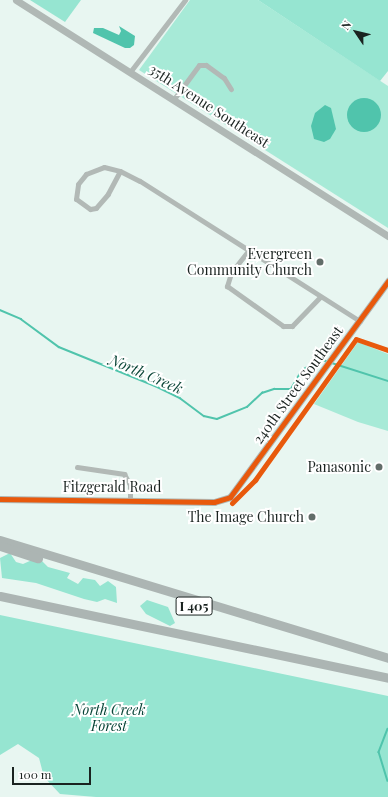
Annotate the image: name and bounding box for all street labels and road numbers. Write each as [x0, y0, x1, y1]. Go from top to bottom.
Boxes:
street label: 35th Avenue Southeast [146, 61, 272, 151]
street label: 240th Street Southeast [250, 323, 346, 447]
street label: Fitzgerald Road [63, 479, 161, 495]
road number: I 405 [175, 595, 213, 617]

